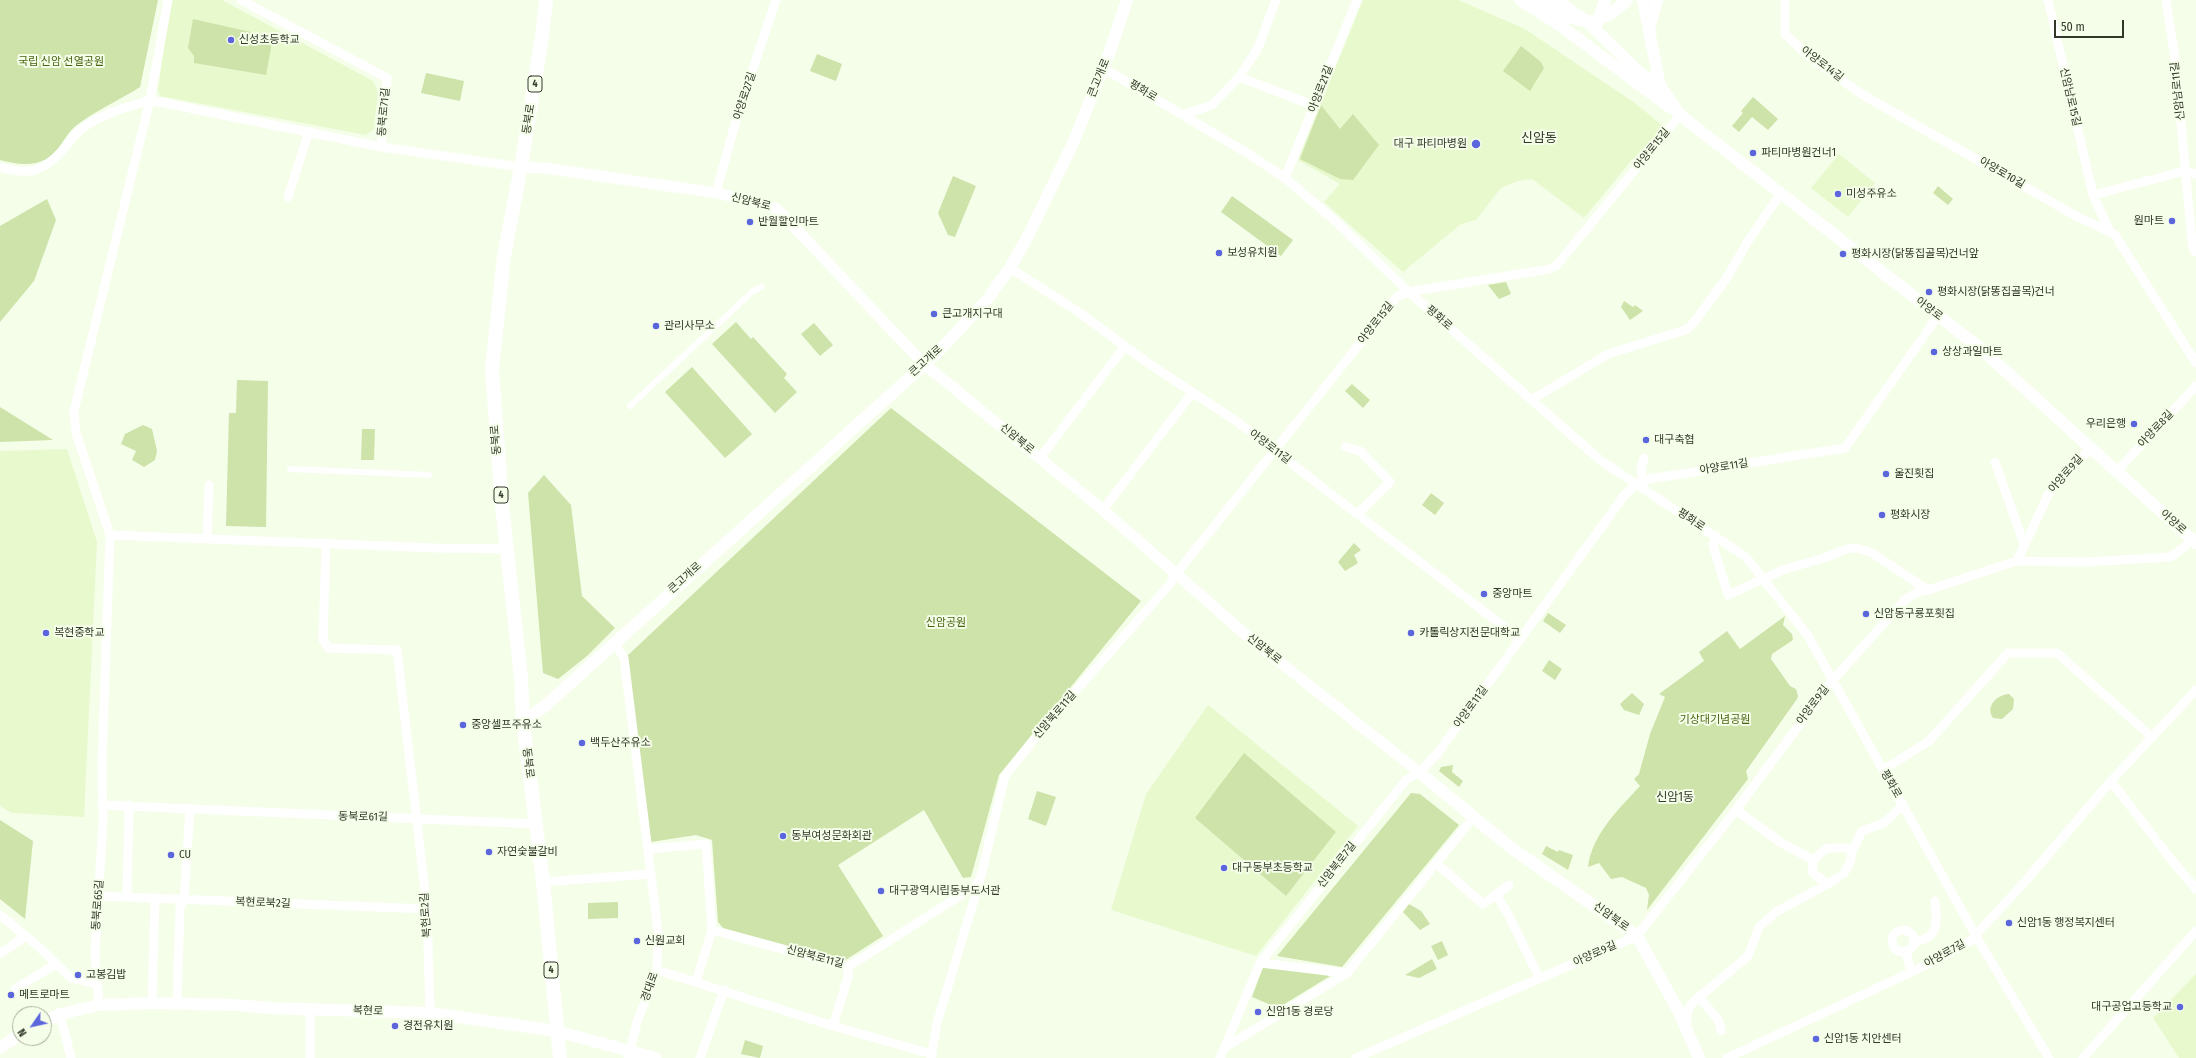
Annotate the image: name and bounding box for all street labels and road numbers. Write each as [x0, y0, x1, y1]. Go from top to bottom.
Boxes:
street label: 아양로14길 [1798, 44, 1846, 84]
street label: 큰고개로 [1085, 57, 1113, 99]
street label: 신암남로11길 [2168, 61, 2188, 121]
street label: 아양로21길 [1306, 64, 1336, 114]
street label: 신암남로15길 [2057, 66, 2083, 128]
street label: 아양로27길 [731, 70, 759, 122]
road number: 4 [528, 76, 542, 92]
street label: 평화로 [1127, 78, 1159, 104]
street label: 동북로71길 [375, 87, 393, 137]
street label: 동북로 [520, 103, 538, 135]
street label: 아양로15길 [1631, 125, 1673, 173]
street label: 아양로10길 [1977, 155, 2027, 191]
street label: 신암북로 [730, 191, 772, 213]
street label: 아양로 [1913, 295, 1945, 323]
street label: 아양로15길 [1355, 299, 1397, 347]
street label: 평화로 [1423, 303, 1455, 333]
street label: 큰고개로 [907, 343, 945, 379]
street label: 아양로8길 [2135, 408, 2177, 450]
street label: 신암북로 [997, 421, 1037, 457]
street label: 동북로 [488, 424, 504, 456]
street label: 아양로11길 [1246, 427, 1294, 467]
street label: 아양로9길 [2046, 452, 2086, 496]
street label: 아양로11길 [1699, 457, 1749, 477]
road number: 4 [494, 487, 508, 503]
street label: 평화로 [1675, 506, 1707, 534]
street label: 아양로 [2157, 507, 2189, 537]
street label: 큰고개로 [666, 560, 704, 596]
street label: 신암북로 [1244, 631, 1284, 667]
street label: 아양로11길 [1451, 683, 1491, 731]
street label: 아양로9길 [1794, 683, 1832, 727]
street label: 신암북로11길 [1031, 688, 1079, 742]
street label: 동북로 [520, 747, 536, 779]
street label: 평화로 [1878, 768, 1904, 800]
street label: 동북로61길 [338, 810, 388, 824]
street label: 신암북로7길 [1315, 839, 1359, 891]
street label: 동북로65길 [90, 879, 106, 931]
street label: 복현로2길 [418, 892, 434, 938]
street label: 복현로북2길 [235, 895, 291, 911]
street label: 신암북로 [1591, 900, 1631, 934]
street label: 아양로7길 [1922, 937, 1968, 971]
street label: 아양로9길 [1571, 939, 1619, 969]
street label: 신암북로11길 [785, 943, 845, 971]
road number: 4 [544, 962, 558, 978]
street label: 경대로 [639, 970, 661, 1004]
street label: 복현로 [353, 1004, 383, 1018]

